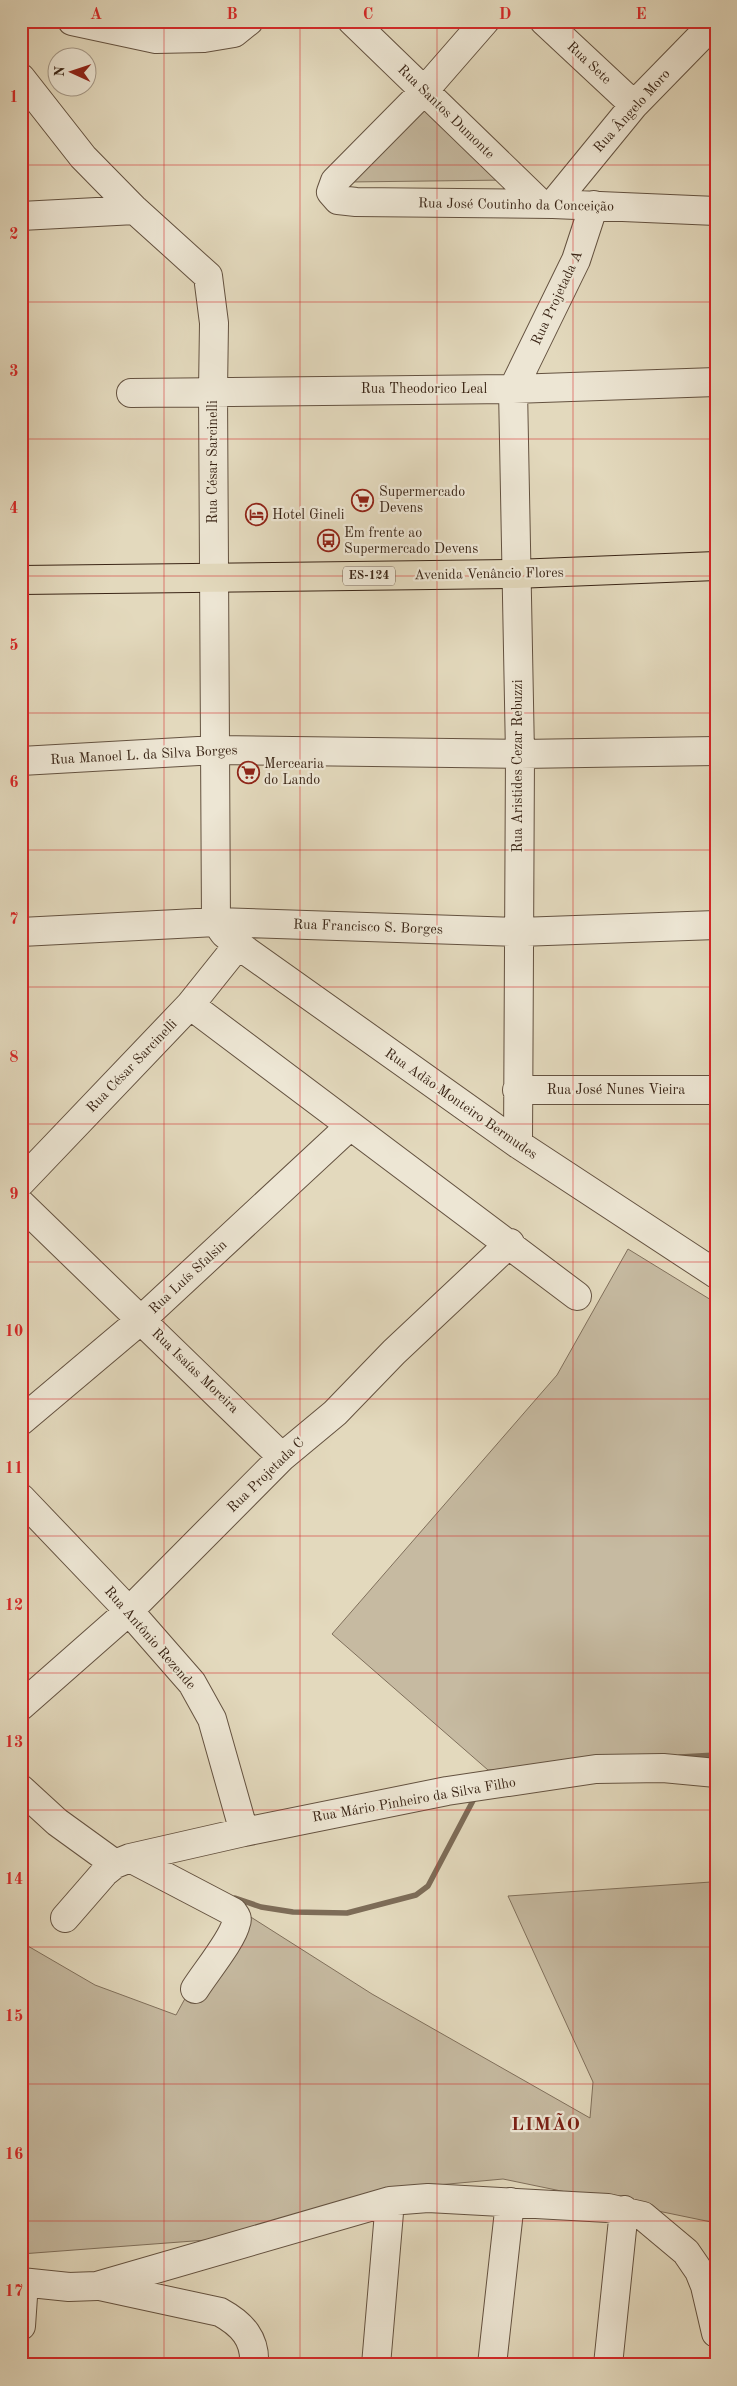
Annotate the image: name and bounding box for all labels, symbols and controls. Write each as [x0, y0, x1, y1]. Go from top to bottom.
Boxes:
text: A [90, 7, 102, 23]
text: B [226, 7, 238, 23]
text: C [363, 7, 373, 23]
text: D [499, 7, 511, 23]
text: E [635, 7, 647, 23]
street label: Rua Sete [564, 39, 614, 87]
north arrow [48, 48, 98, 98]
street label: Rua Santos Dumonte [395, 62, 497, 162]
text: N [53, 65, 67, 77]
street label: Rua Ângelo Moro [589, 65, 673, 155]
text: 1 [9, 90, 19, 106]
street label: Rua José Coutinho da Conceição [418, 196, 614, 214]
text: 2 [9, 227, 19, 243]
street label: Rua Projetada A [529, 248, 585, 347]
text: 3 [9, 364, 19, 380]
street label: Rua Theodorico Leal [361, 382, 488, 396]
street label: Rua César Sarcinelli [206, 400, 220, 524]
place label: Supermercado Devens [379, 485, 465, 515]
supermarket icon: Supermercado Devens [351, 488, 375, 512]
text: 4 [9, 501, 19, 517]
hotel icon: Hotel Gineli [244, 503, 268, 527]
place label: Hotel Gineli [272, 508, 345, 522]
place label: Em frente ao Supermercado Devens [344, 526, 478, 556]
bus stop icon: Em frente ao Supermercado Devens [316, 529, 340, 553]
road number: ES-124 [343, 566, 395, 586]
street label: Avenida Venâncio Flores [414, 566, 564, 582]
text: 5 [9, 638, 19, 654]
street label: Rua Aristides Cezar Rebuzzi [511, 679, 525, 852]
street label: Rua Manoel L. da Silva Borges [50, 743, 238, 767]
place label: Mercearia do Lando [264, 757, 324, 787]
supermarket icon: Mercearia do Lando [236, 760, 260, 784]
text: 6 [9, 775, 19, 791]
text: 7 [9, 912, 19, 928]
street label: Rua Francisco S. Borges [293, 917, 443, 937]
street label: Rua César Sarcinelli [84, 1017, 180, 1115]
street label: Rua Adão Monteiro Bermudes [382, 1046, 540, 1162]
text: 8 [9, 1050, 19, 1066]
street label: Rua José Nunes Vieira [547, 1083, 685, 1097]
text: 9 [9, 1187, 19, 1203]
street label: Rua Luís Sfalsin [147, 1237, 230, 1316]
text: 10 [5, 1324, 23, 1340]
street label: Rua Isaías Moreira [149, 1326, 241, 1416]
street label: Rua Projetada C [225, 1435, 307, 1515]
text: 11 [5, 1461, 23, 1477]
street label: Rua Antônio Rezende [102, 1584, 198, 1692]
text: 12 [5, 1598, 23, 1614]
text: 13 [5, 1735, 23, 1751]
street label: Rua Mário Pinheiro da Silva Filho [311, 1775, 517, 1825]
text: 14 [5, 1872, 23, 1888]
text: 15 [5, 2009, 23, 2025]
district label: LIMÃO [511, 2112, 581, 2135]
text: 16 [5, 2147, 23, 2163]
text: 17 [5, 2284, 23, 2300]

